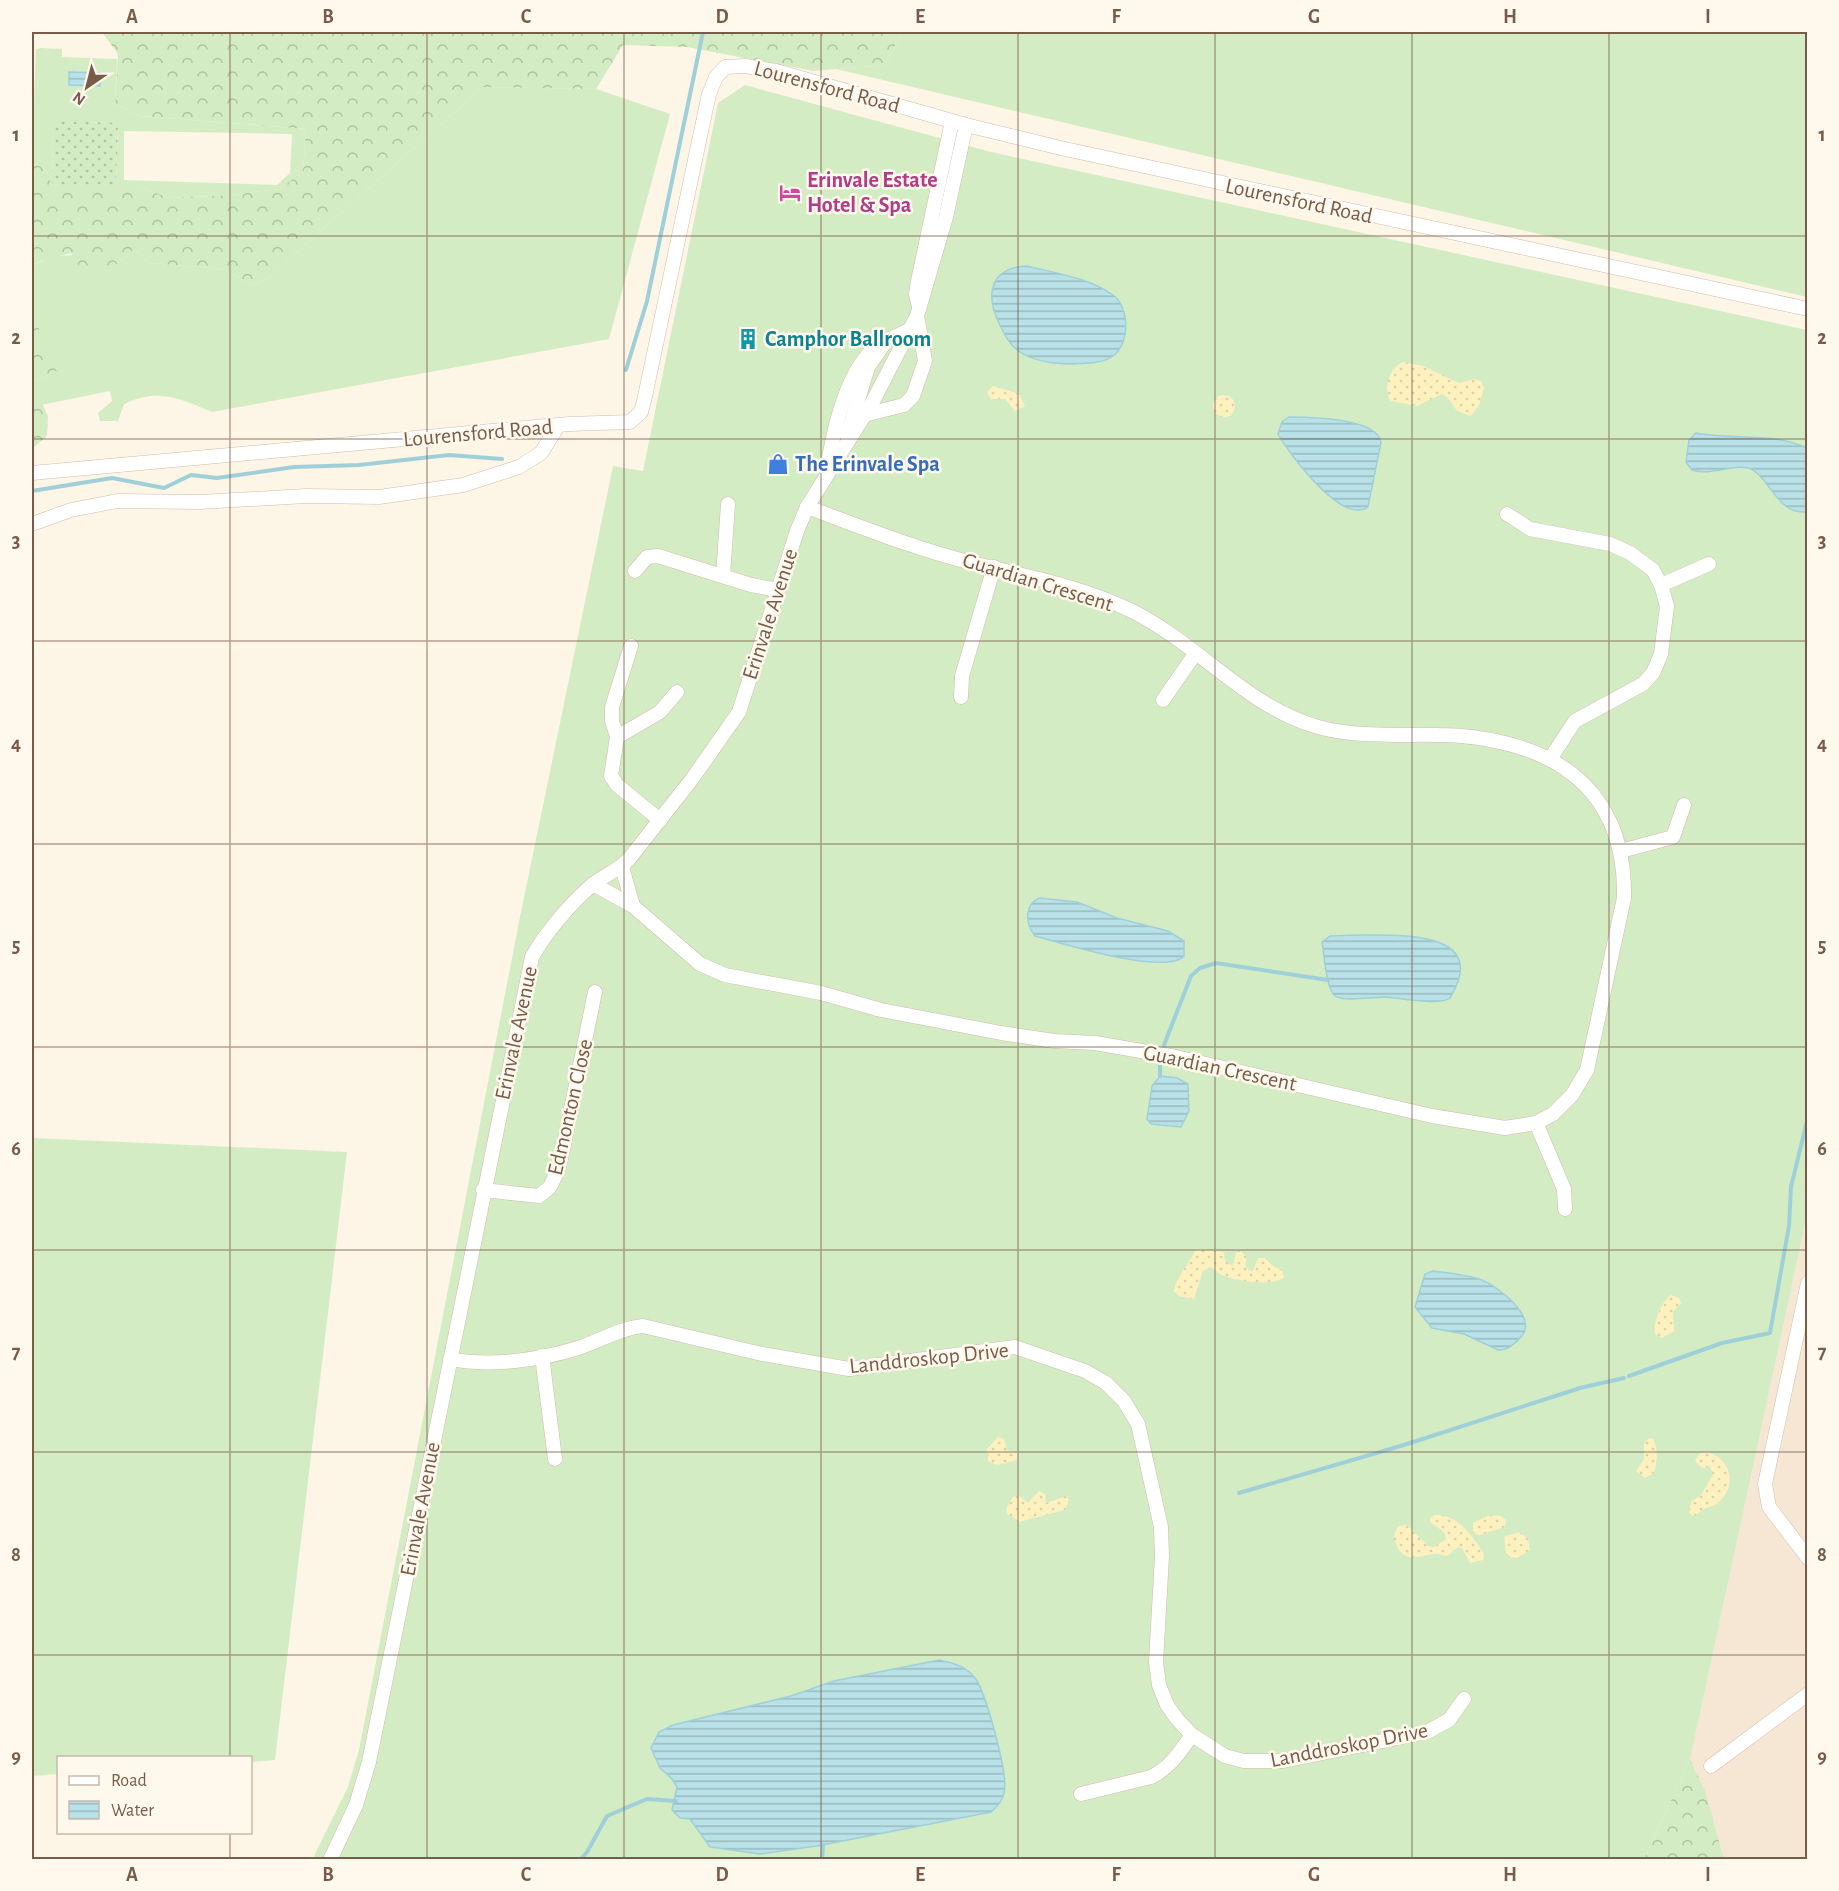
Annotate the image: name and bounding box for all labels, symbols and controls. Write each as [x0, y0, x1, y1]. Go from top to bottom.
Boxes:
text: A [126, 7, 138, 27]
text: B [322, 7, 334, 27]
text: C [521, 7, 532, 27]
text: D [715, 7, 729, 27]
text: E [915, 7, 925, 27]
text: F [1111, 7, 1121, 27]
text: G [1308, 7, 1320, 27]
text: H [1503, 7, 1517, 27]
text: I [1705, 7, 1711, 27]
north arrow [57, 57, 117, 117]
street label: Lourensford Road [752, 57, 902, 117]
text: N [70, 89, 88, 108]
text: 1 [12, 125, 20, 145]
text: 1 [1818, 125, 1826, 145]
place label: Erinvale Estate Hotel & Spa [807, 169, 938, 216]
street label: Lourensford Road [1223, 175, 1375, 227]
hotel icon: Erinvale Estate Hotel & Spa [778, 181, 802, 205]
building icon: Camphor Ballroom [736, 327, 760, 351]
text: 2 [11, 328, 21, 348]
place label: Camphor Ballroom [765, 328, 931, 350]
text: 2 [1817, 328, 1827, 348]
street label: Lourensford Road [402, 416, 554, 450]
shop icon: The Erinvale Spa [766, 452, 790, 476]
place label: The Erinvale Spa [795, 453, 940, 475]
text: 3 [12, 531, 20, 551]
text: 3 [1818, 531, 1826, 551]
street label: Erinvale Avenue [738, 546, 802, 682]
street label: Guardian Crescent [960, 549, 1116, 615]
text: 4 [11, 734, 21, 754]
text: 4 [1817, 734, 1827, 754]
text: 5 [12, 936, 20, 956]
text: 5 [1818, 936, 1826, 956]
street label: Erinvale Avenue [491, 964, 541, 1102]
street label: Edmonton Close [544, 1037, 596, 1177]
street label: Guardian Crescent [1141, 1041, 1299, 1095]
text: 6 [11, 1139, 21, 1159]
text: 6 [1817, 1139, 1827, 1159]
street label: Landdroskop Drive [848, 1339, 1010, 1377]
text: 7 [12, 1342, 21, 1362]
text: 7 [1818, 1342, 1827, 1362]
street label: Erinvale Avenue [396, 1440, 444, 1578]
text: 8 [11, 1545, 21, 1565]
text: 8 [1817, 1545, 1827, 1565]
street label: Landdroskop Drive [1268, 1719, 1430, 1771]
text: 9 [11, 1747, 21, 1767]
text: 9 [1817, 1747, 1827, 1767]
legend [57, 1756, 252, 1834]
text: Road [111, 1772, 147, 1790]
text: Water [111, 1802, 154, 1820]
text: A [126, 1865, 138, 1885]
text: B [322, 1865, 334, 1885]
text: C [521, 1865, 532, 1885]
text: D [715, 1865, 729, 1885]
text: E [915, 1865, 925, 1885]
text: F [1111, 1865, 1121, 1885]
text: G [1308, 1865, 1320, 1885]
text: H [1503, 1865, 1517, 1885]
text: I [1705, 1865, 1711, 1885]

